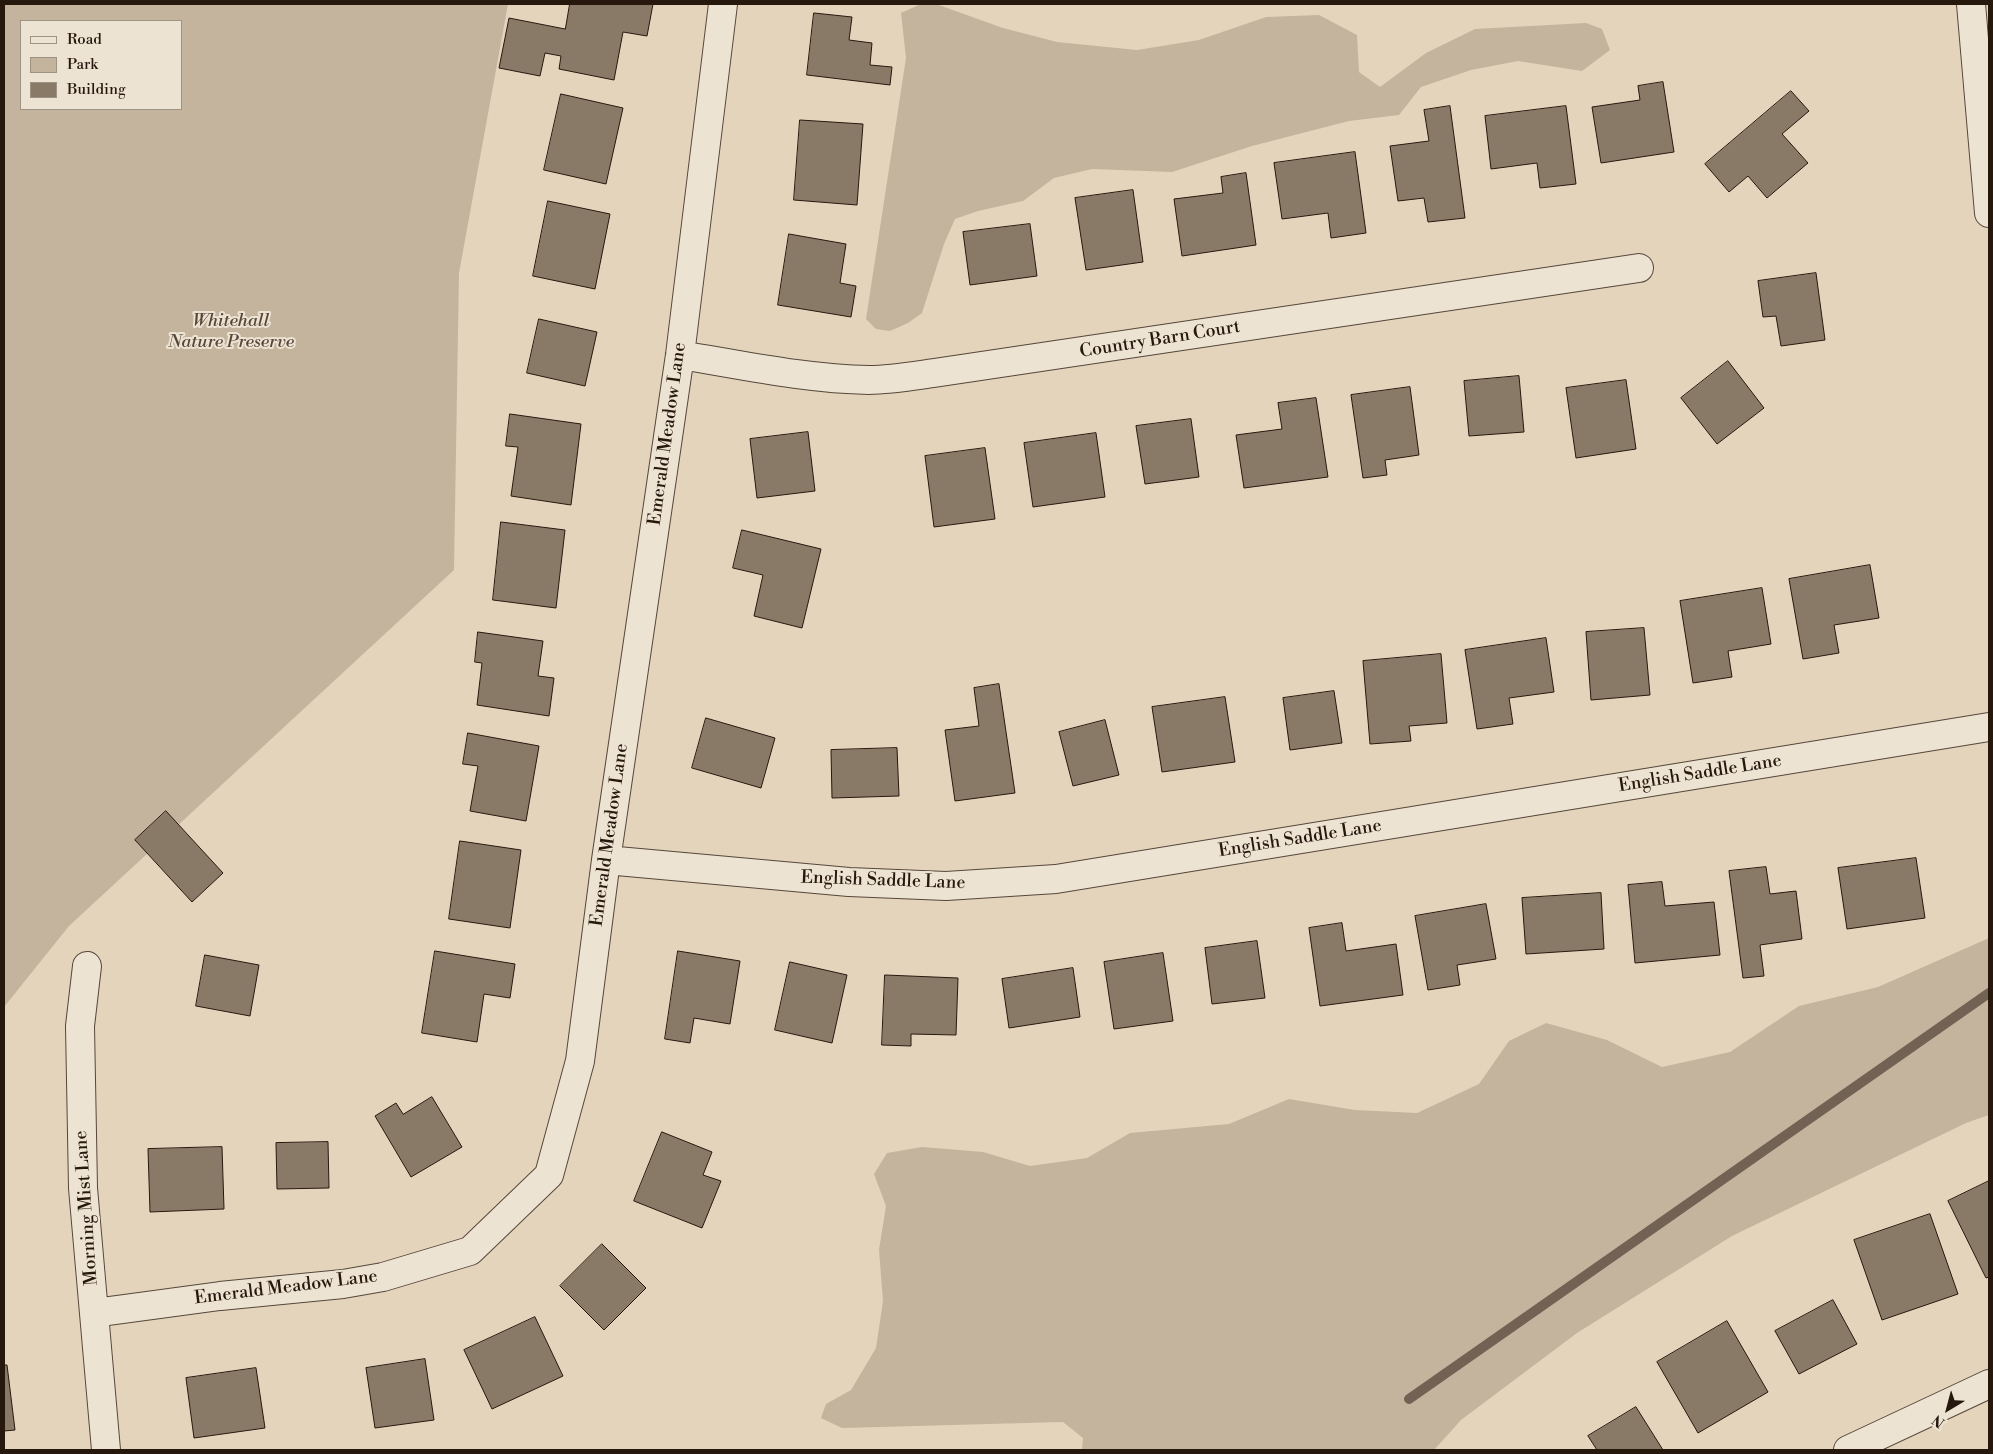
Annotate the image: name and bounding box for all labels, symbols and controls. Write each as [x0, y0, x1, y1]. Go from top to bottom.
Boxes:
legend [20, 20, 182, 110]
text: Road [67, 30, 102, 49]
text: Park [67, 55, 98, 74]
text: Building [67, 80, 126, 99]
park label: Whitehall Nature Preserve [168, 311, 294, 354]
street label: Country Barn Court [1078, 317, 1242, 363]
street label: Emerald Meadow Lane [644, 341, 692, 527]
street label: Emerald Meadow Lane [586, 742, 634, 928]
street label: English Saddle Lane [1617, 750, 1783, 798]
street label: English Saddle Lane [1217, 815, 1383, 863]
street label: English Saddle Lane [800, 867, 966, 895]
street label: Morning Mist Lane [71, 1130, 103, 1286]
street label: Emerald Meadow Lane [193, 1266, 379, 1310]
north arrow [1923, 1384, 1973, 1434]
text: N [1929, 1410, 1949, 1432]

